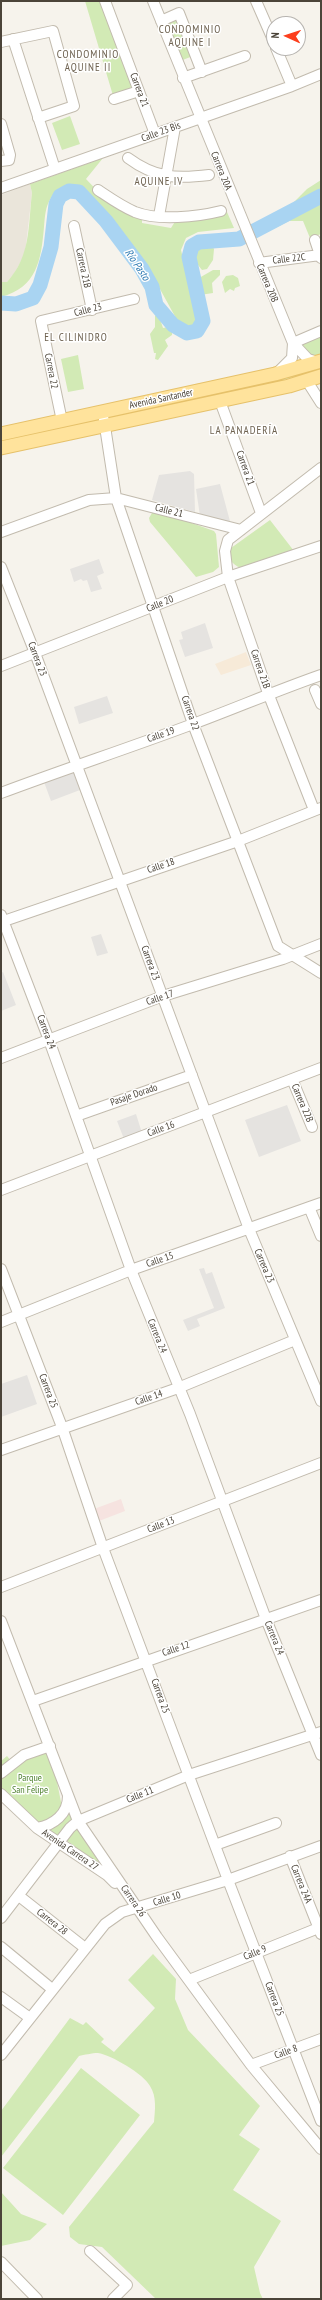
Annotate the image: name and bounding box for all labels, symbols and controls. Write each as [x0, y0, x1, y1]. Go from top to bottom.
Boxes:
north arrow [266, 16, 306, 56]
district label: CONDOMINIO AQUINE I [159, 23, 221, 49]
text: N [268, 32, 282, 39]
district label: CONDOMINIO AQUINE II [57, 48, 119, 74]
street label: Carrera 21 [127, 71, 151, 109]
street label: Calle 23 Bis [140, 119, 182, 145]
street label: Carrera 20A [208, 150, 234, 192]
district label: AQUINE IV [135, 175, 183, 189]
street label: Carrera 21B [73, 247, 93, 289]
water label: Río Pasto [122, 247, 152, 283]
street label: Calle 22C [272, 251, 306, 267]
street label: Carrera 20B [254, 262, 280, 304]
street label: Calle 23 [73, 301, 103, 319]
district label: EL CILINIDRO [44, 331, 108, 345]
street label: Carrera 22 [42, 352, 60, 390]
street label: Avenida Santander [128, 386, 194, 412]
district label: LA PANADERÍA [210, 424, 278, 438]
street label: Carrera 21 [233, 449, 257, 487]
street label: Calle 21 [154, 502, 184, 520]
street label: Calle 20 [145, 593, 175, 615]
street label: Carrera 23 [25, 640, 49, 678]
street label: Carrera 21B [248, 648, 272, 690]
street label: Carrera 22 [178, 694, 202, 732]
street label: Calle 19 [146, 725, 176, 745]
street label: Calle 18 [146, 856, 176, 876]
street label: Carrera 23 [138, 944, 162, 982]
street label: Calle 17 [145, 988, 175, 1008]
street label: Carrera 24 [34, 1013, 58, 1051]
street label: Pasaje Dorado [109, 1081, 159, 1109]
street label: Carrera 22B [289, 1082, 315, 1124]
street label: Calle 16 [146, 1119, 176, 1139]
street label: Carrera 23 [251, 1247, 277, 1285]
street label: Calle 15 [145, 1250, 175, 1270]
street label: Carrera 24 [145, 1317, 169, 1355]
street label: Carrera 25 [36, 1372, 60, 1410]
street label: Calle 14 [134, 1388, 164, 1408]
street label: Calle 13 [146, 1514, 176, 1536]
street label: Carrera 24 [262, 1619, 286, 1657]
street label: Calle 12 [161, 1639, 191, 1659]
street label: Carrera 25 [148, 1677, 172, 1715]
park label: Parque San Felipe [12, 1772, 48, 1796]
street label: Calle 11 [125, 1784, 155, 1806]
street label: Avenida Carrera 27 [40, 1827, 100, 1873]
street label: Carrera 24A [288, 1863, 314, 1905]
street label: Carrera 26 [118, 1883, 148, 1919]
street label: Calle 10 [152, 1889, 182, 1909]
street label: Carrera 28 [34, 1906, 70, 1938]
street label: Calle 9 [242, 1943, 268, 1963]
street label: Carrera 25 [262, 1980, 286, 2018]
street label: Calle 8 [273, 2042, 299, 2062]

